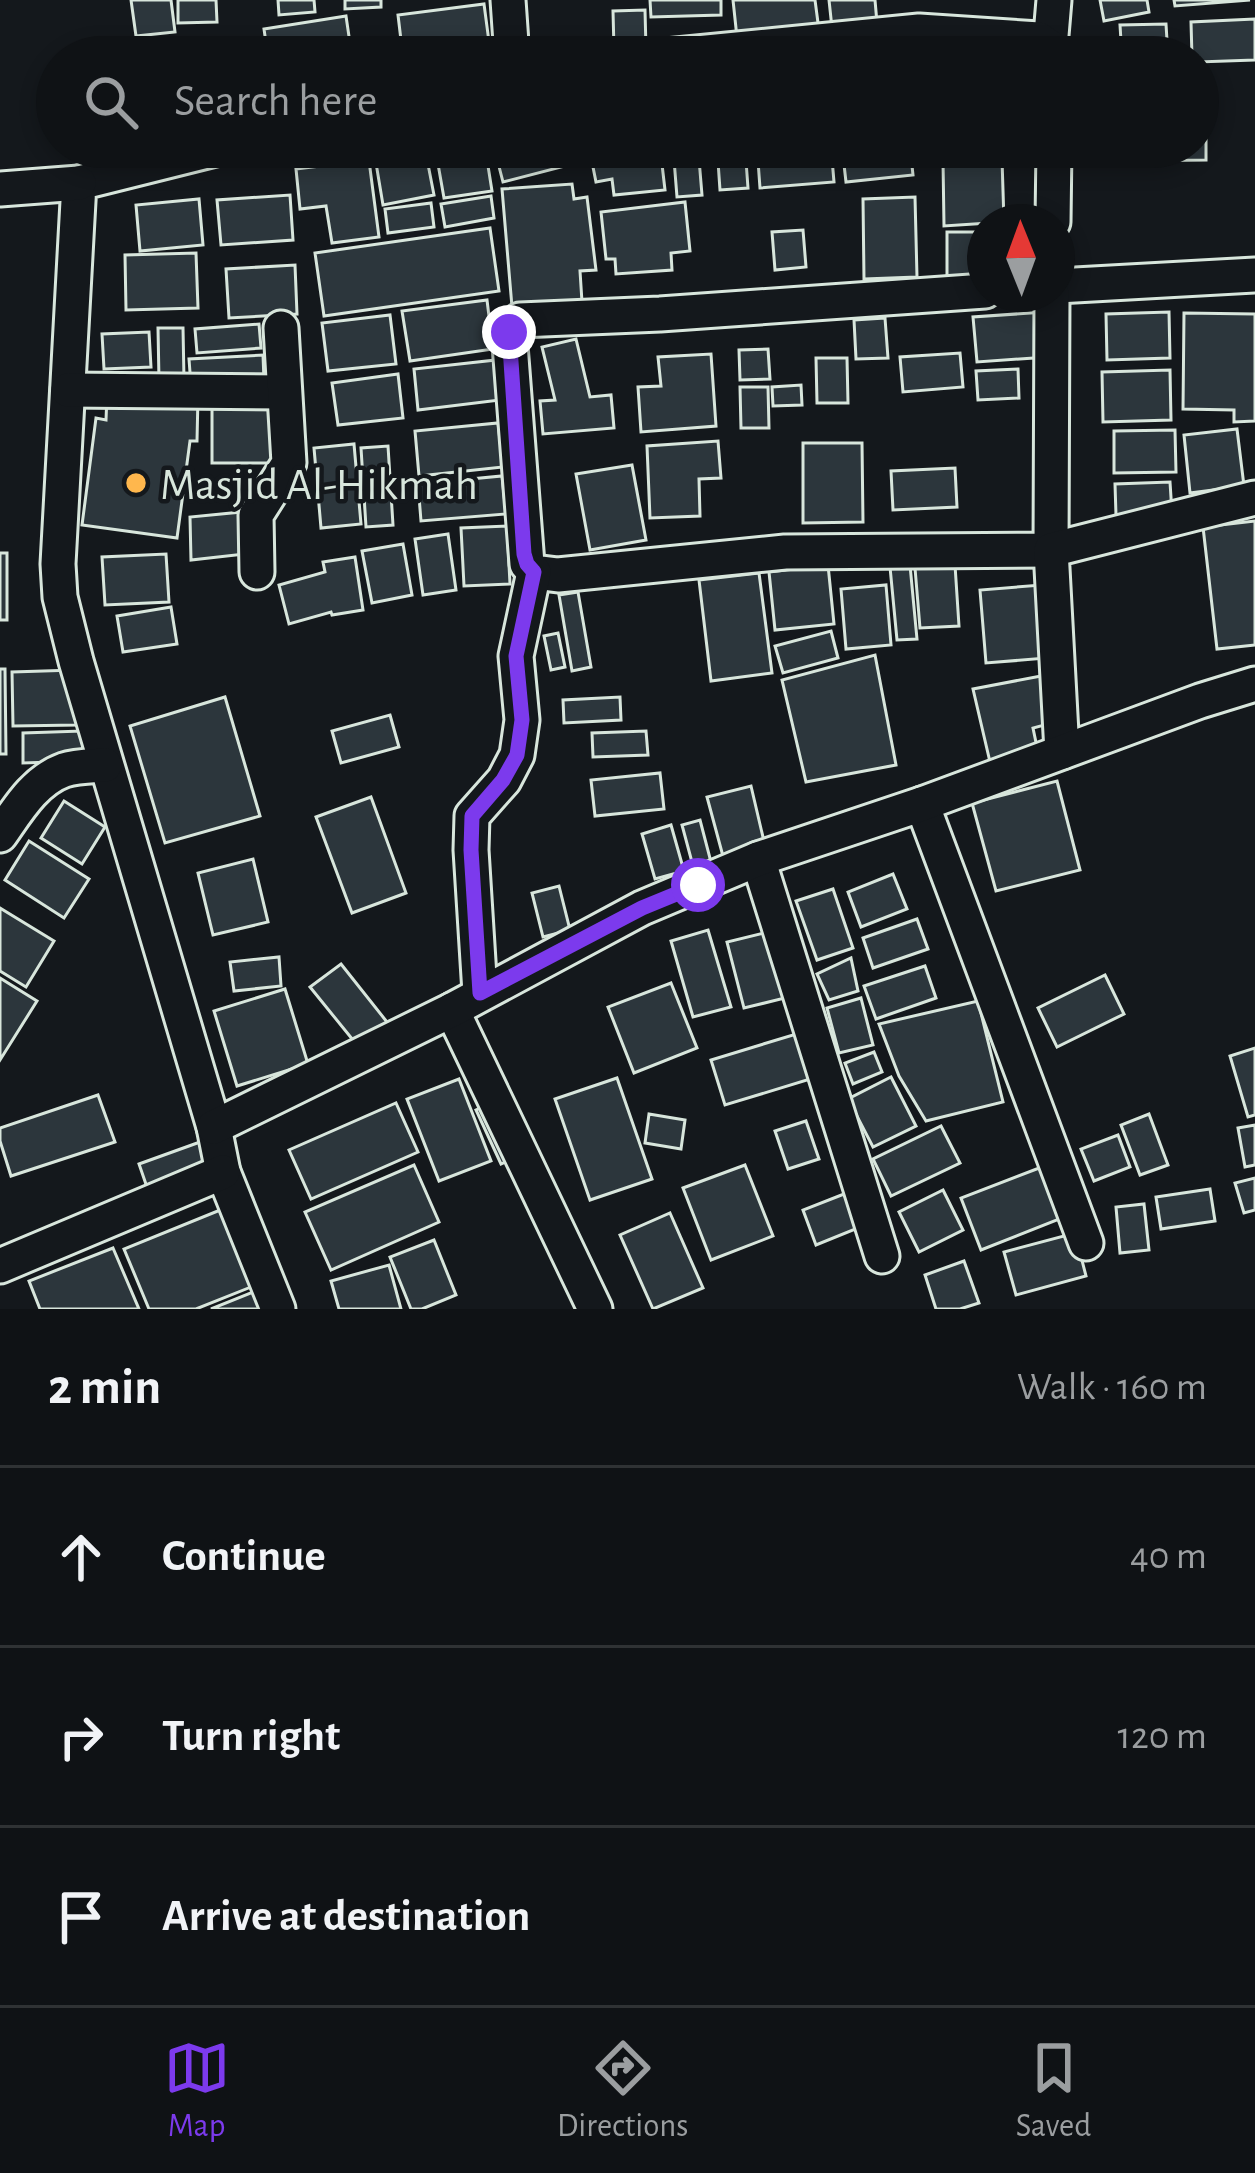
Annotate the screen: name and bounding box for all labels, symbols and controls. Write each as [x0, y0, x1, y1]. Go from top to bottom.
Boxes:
search box [36, 36, 1219, 168]
icon: search [78, 69, 144, 135]
text: Search here [174, 79, 377, 124]
north arrow [967, 204, 1075, 312]
route end [482, 305, 536, 359]
place label: Masjid Al-Hikmah [160, 463, 478, 508]
marker: Masjid Al-Hikmah [123, 470, 149, 496]
route start [671, 858, 725, 912]
text: 2 min [48, 1362, 161, 1413]
text: Walk · 160 m [1017, 1368, 1207, 1407]
icon: ahead [48, 1524, 114, 1590]
text: Continue [162, 1534, 326, 1579]
text: 40 m [1130, 1537, 1207, 1576]
icon: right [48, 1704, 114, 1770]
text: Turn right [162, 1714, 340, 1759]
text: 120 m [1118, 1717, 1207, 1756]
icon: arrive [48, 1884, 114, 1950]
text: Arrive at destination [162, 1894, 530, 1939]
tab: Map [164, 2035, 230, 2147]
tab: Directions [557, 2035, 688, 2147]
tab: Saved [1016, 2035, 1091, 2147]

